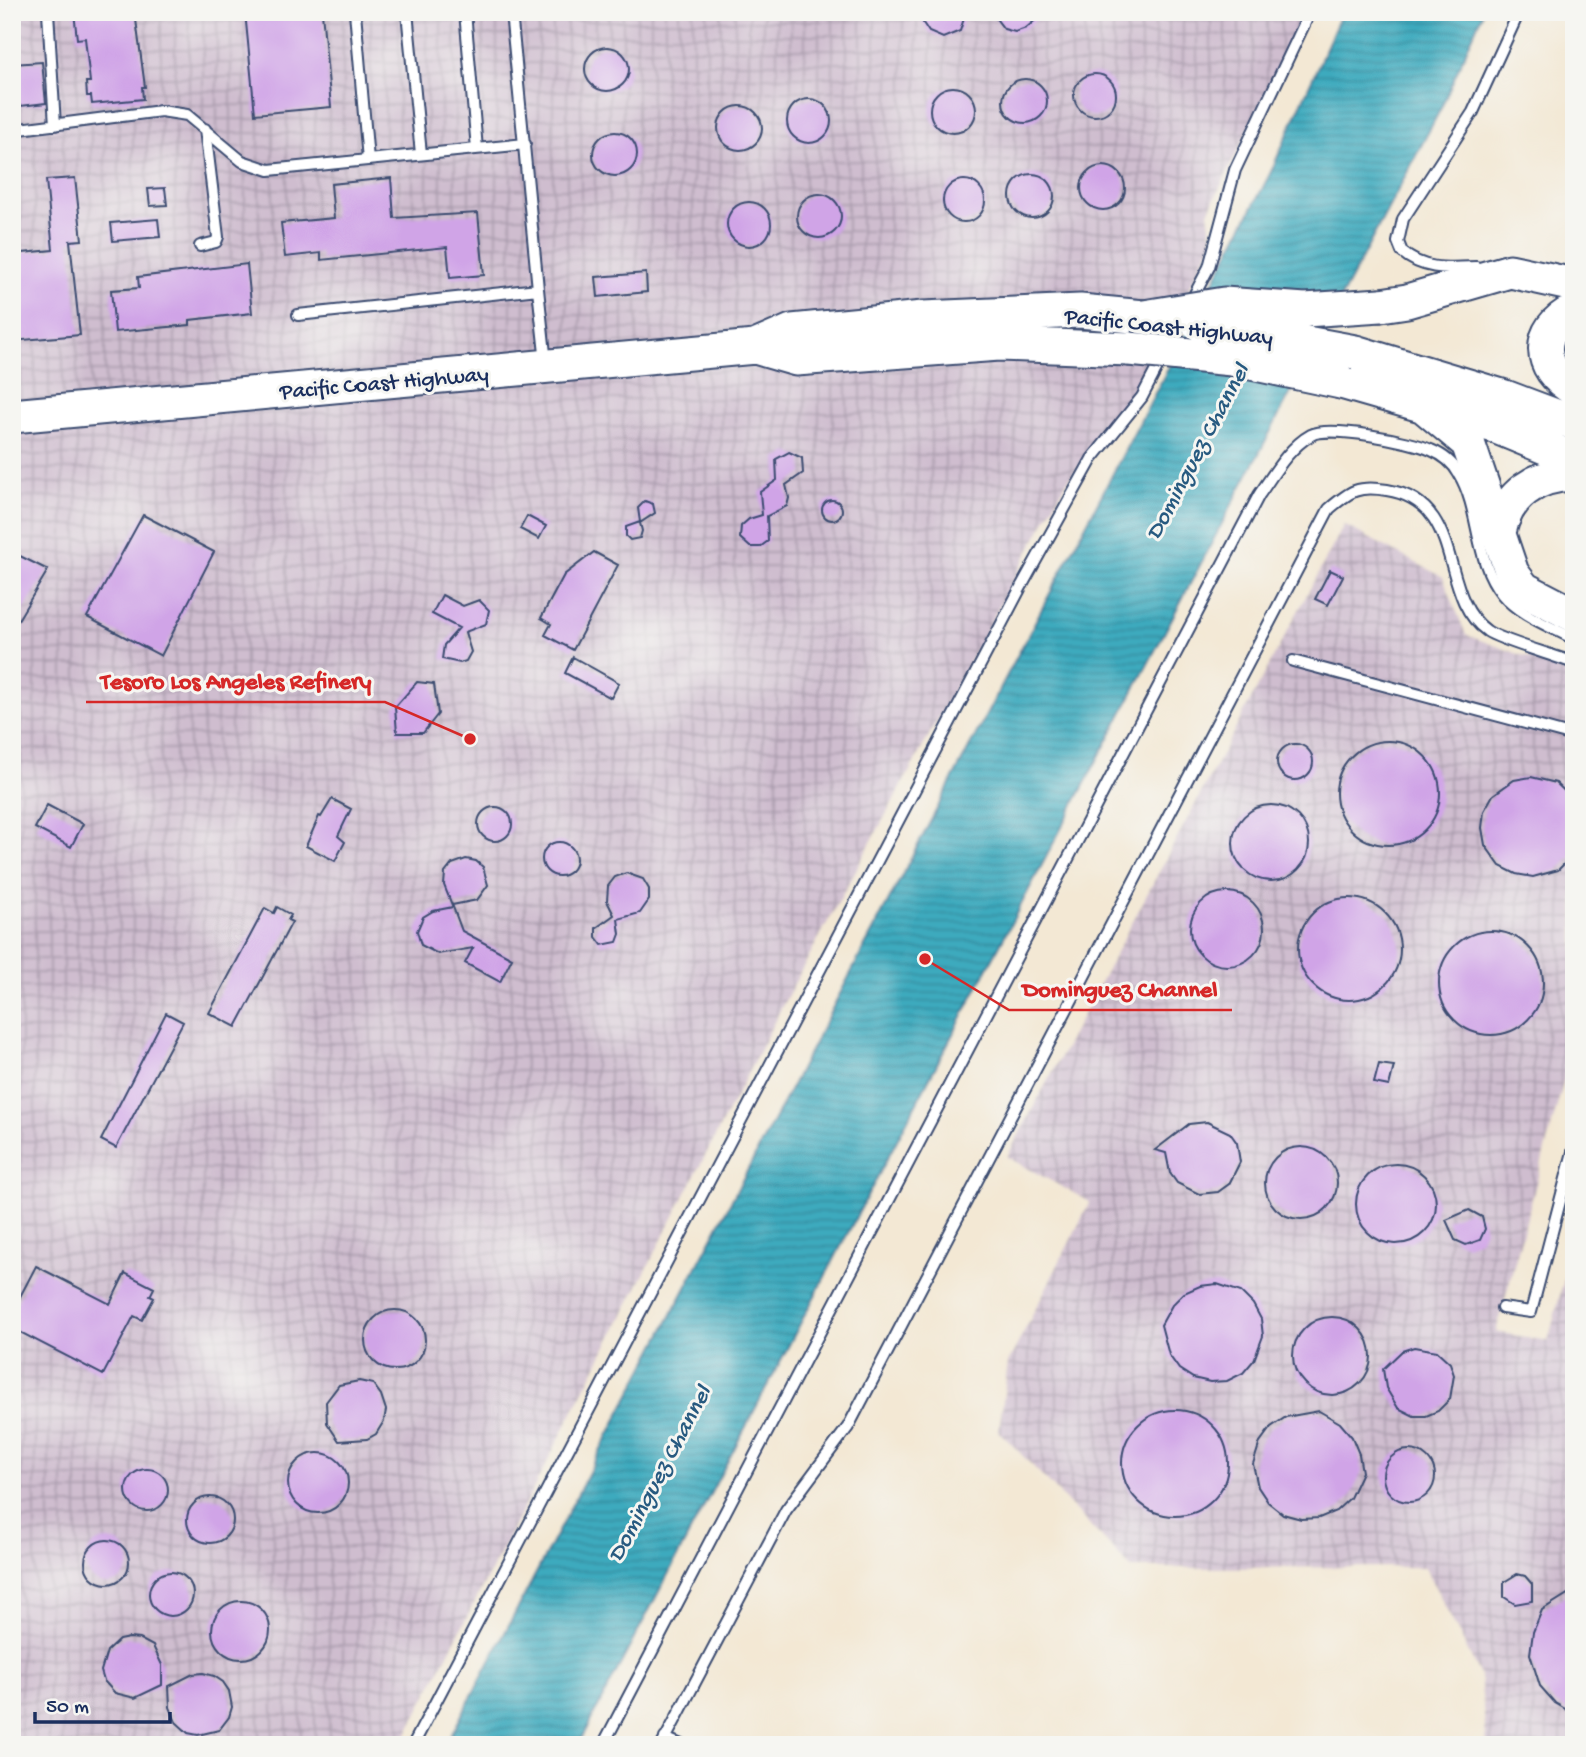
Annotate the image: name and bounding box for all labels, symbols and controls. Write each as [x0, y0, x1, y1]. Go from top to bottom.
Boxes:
street label: Pacific Coast Highway [1062, 304, 1274, 353]
water label: Dominguez Channel [1141, 358, 1258, 546]
street label: Pacific Coast Highway [278, 362, 490, 407]
callout: Tesoro Los Angeles Refinery [86, 657, 385, 702]
text: Tesoro Los Angeles Refinery [99, 669, 372, 698]
callout: Dominguez Channel [1009, 965, 1232, 1010]
text: Dominguez Channel [1020, 977, 1218, 1006]
water label: Dominguez Channel [603, 1380, 720, 1568]
scale bar [35, 1680, 170, 1724]
text: 50 m [46, 1696, 89, 1721]

